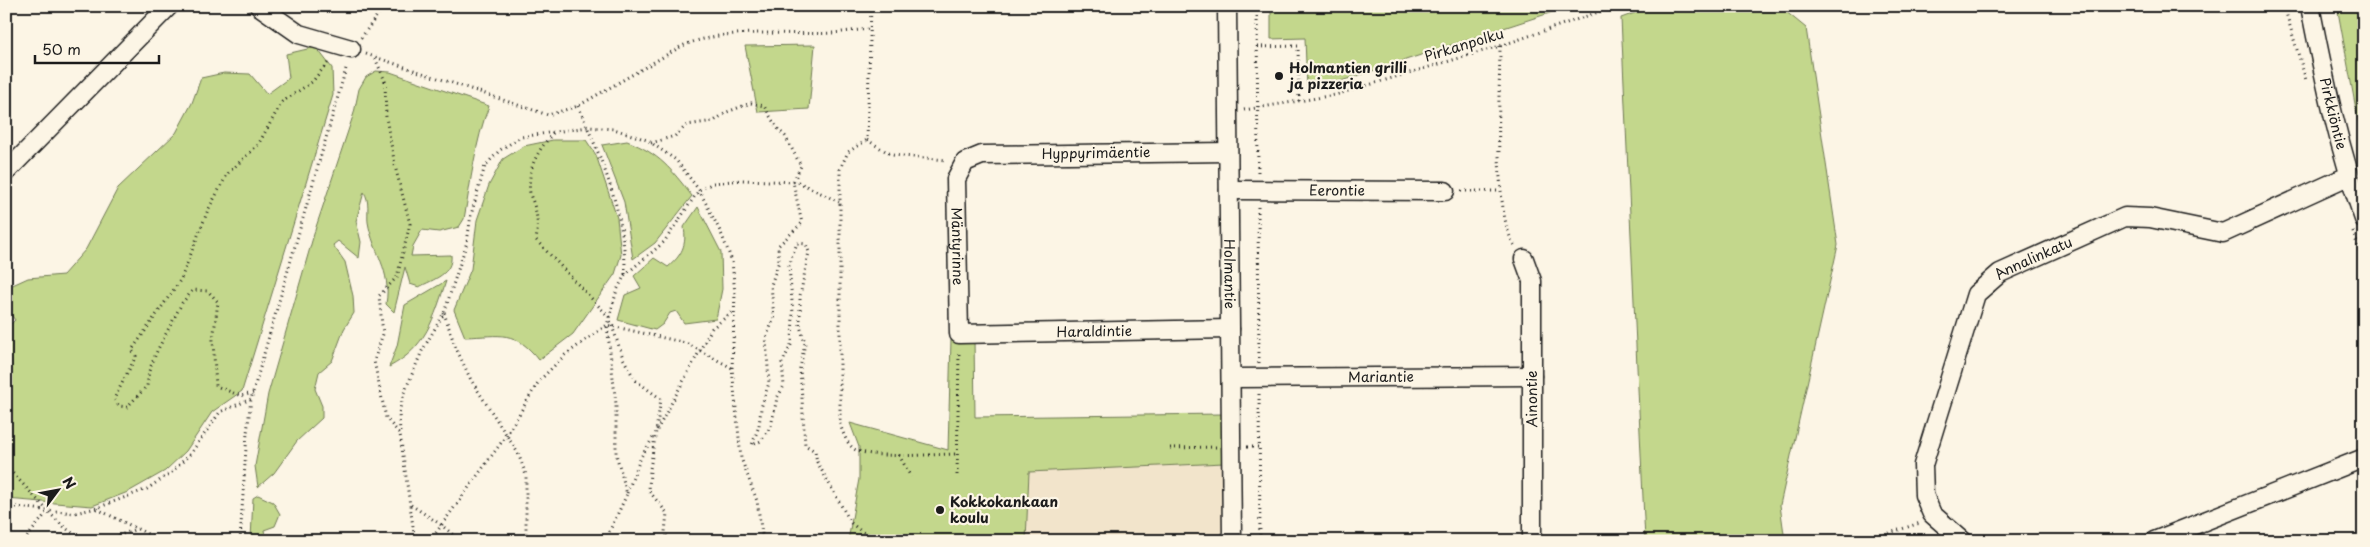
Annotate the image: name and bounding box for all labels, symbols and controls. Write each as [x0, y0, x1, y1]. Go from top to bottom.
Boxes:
street label: Pirkanpolku [1421, 22, 1506, 67]
scale bar [35, 32, 159, 64]
text: 50 m [42, 37, 81, 60]
place label: Holmantien grilli ja pizzeria [1287, 57, 1407, 94]
marker: Holmantien grilli ja pizzeria [1273, 70, 1285, 82]
street label: Pirkkiöntie [2315, 76, 2353, 152]
street label: Hyppyrimäentie [1041, 141, 1151, 164]
street label: Eerontie [1309, 179, 1365, 201]
street label: Mäntyrinne [947, 207, 969, 286]
street label: Annalinkatu [1989, 231, 2075, 284]
street label: Holmantie [1219, 239, 1241, 309]
street label: Haraldintie [1056, 320, 1132, 342]
street label: Mariantie [1348, 366, 1414, 387]
street label: Ainontie [1521, 370, 1542, 428]
north arrow [32, 464, 82, 514]
text: N [58, 473, 81, 493]
place label: Kokkokankaan koulu [950, 491, 1058, 528]
marker: Kokkokankaan koulu [934, 504, 946, 516]

